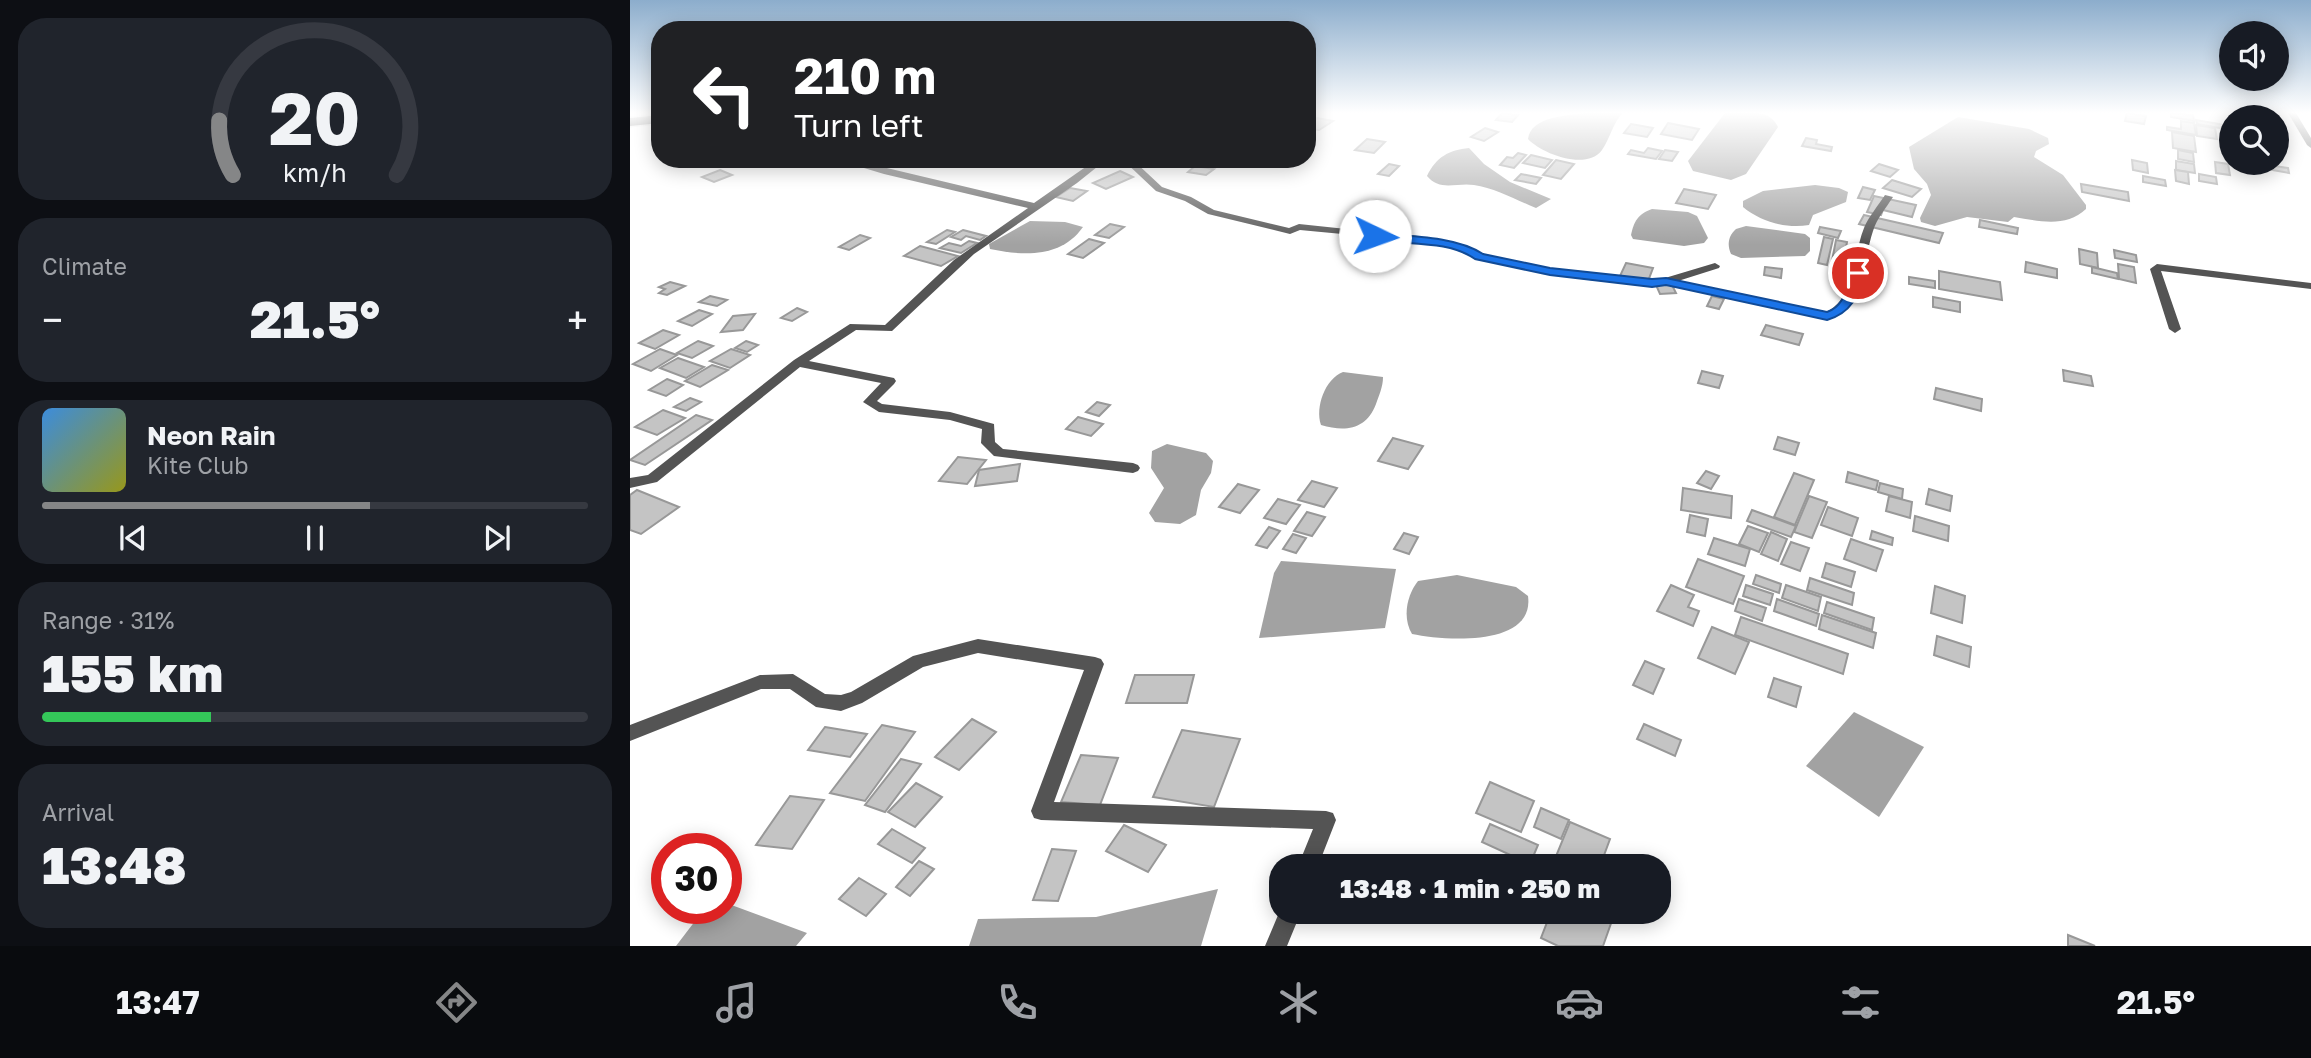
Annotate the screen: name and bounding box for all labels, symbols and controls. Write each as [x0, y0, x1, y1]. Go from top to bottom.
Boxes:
map controls [2219, 21, 2289, 175]
button: sound [2219, 21, 2289, 91]
text: 210 m [794, 46, 936, 105]
icon: left [679, 49, 770, 140]
text: 20 [269, 74, 361, 161]
button: search [2219, 105, 2289, 175]
text: Turn left [794, 106, 923, 144]
text: km/h [283, 157, 347, 188]
position arrow [1338, 199, 1412, 273]
pin [1828, 243, 1888, 303]
text: Climate [42, 252, 127, 280]
icon: arrive [1839, 254, 1877, 292]
text: 21.5° [250, 287, 380, 349]
text: − [42, 297, 63, 342]
text: + [567, 297, 588, 342]
text: Neon Rain [147, 420, 276, 451]
text: Kite Club [147, 451, 248, 479]
icon: previous [114, 519, 152, 557]
icon: pause [296, 519, 334, 557]
icon: next [478, 519, 516, 557]
text: Range · 31% [42, 606, 174, 634]
text: 155 km [42, 641, 223, 703]
text: Arrival [42, 798, 114, 826]
text: 13:48 [42, 833, 186, 895]
speed limit sign: 30 [651, 833, 742, 924]
text: 13:48 · 1 min · 250 m [1340, 873, 1600, 904]
icon: directions [432, 978, 481, 1027]
icon: music [712, 978, 761, 1027]
icon: phone [993, 978, 1042, 1027]
icon: climate [1274, 978, 1323, 1027]
icon: car [1555, 978, 1604, 1027]
icon: filters [1836, 978, 1885, 1027]
text: 13:47 [116, 983, 200, 1021]
text: 21.5° [2117, 983, 2195, 1021]

